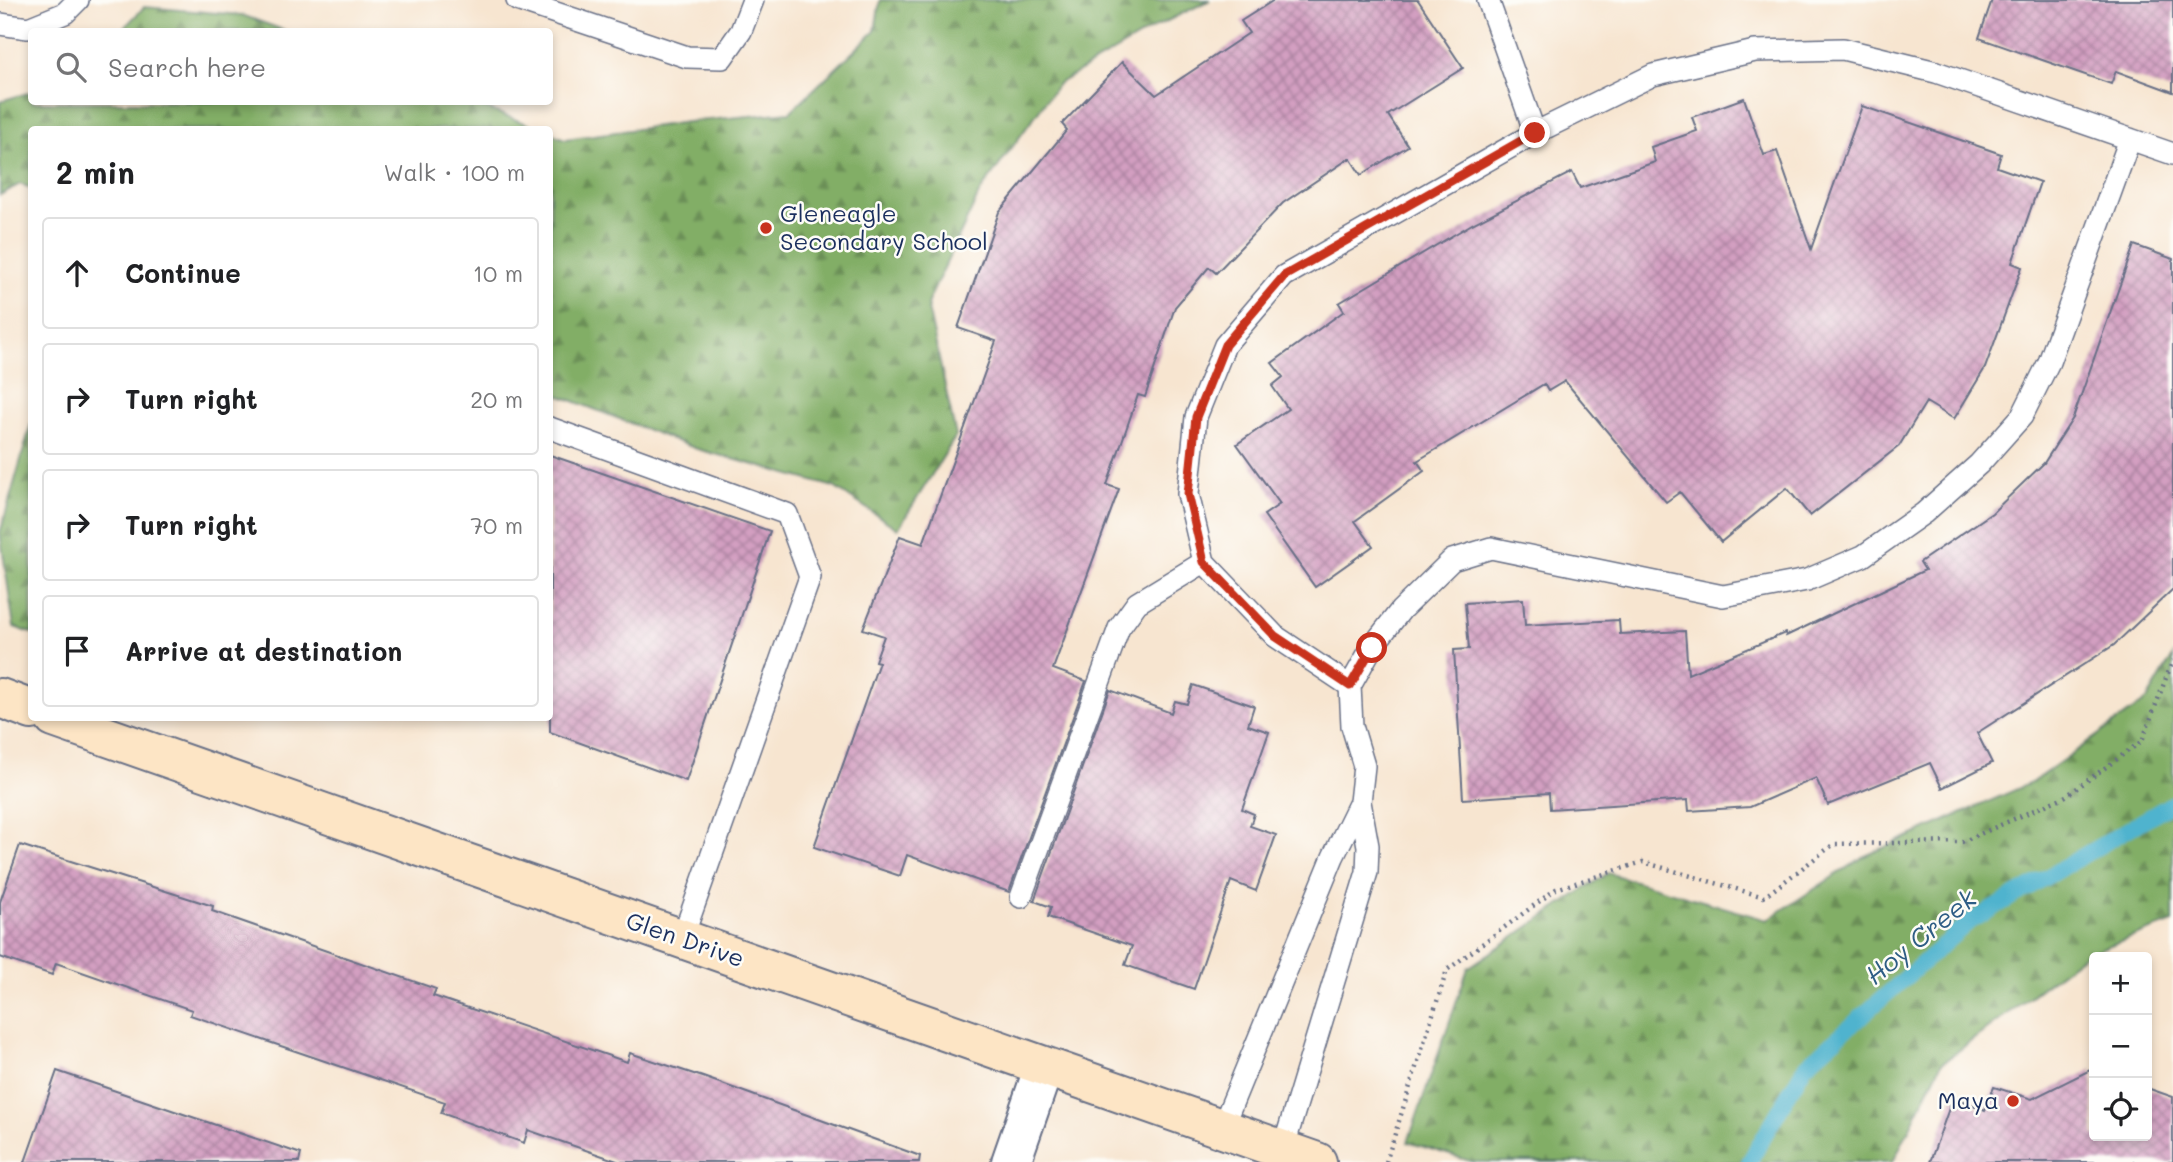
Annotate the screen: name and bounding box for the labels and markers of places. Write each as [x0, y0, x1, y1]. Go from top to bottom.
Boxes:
place label: Gleneagle Secondary School [780, 197, 988, 256]
marker: Gleneagle Secondary School [758, 220, 774, 236]
place label: Maya [1937, 1084, 1999, 1115]
marker: Maya [2005, 1093, 2021, 1109]

